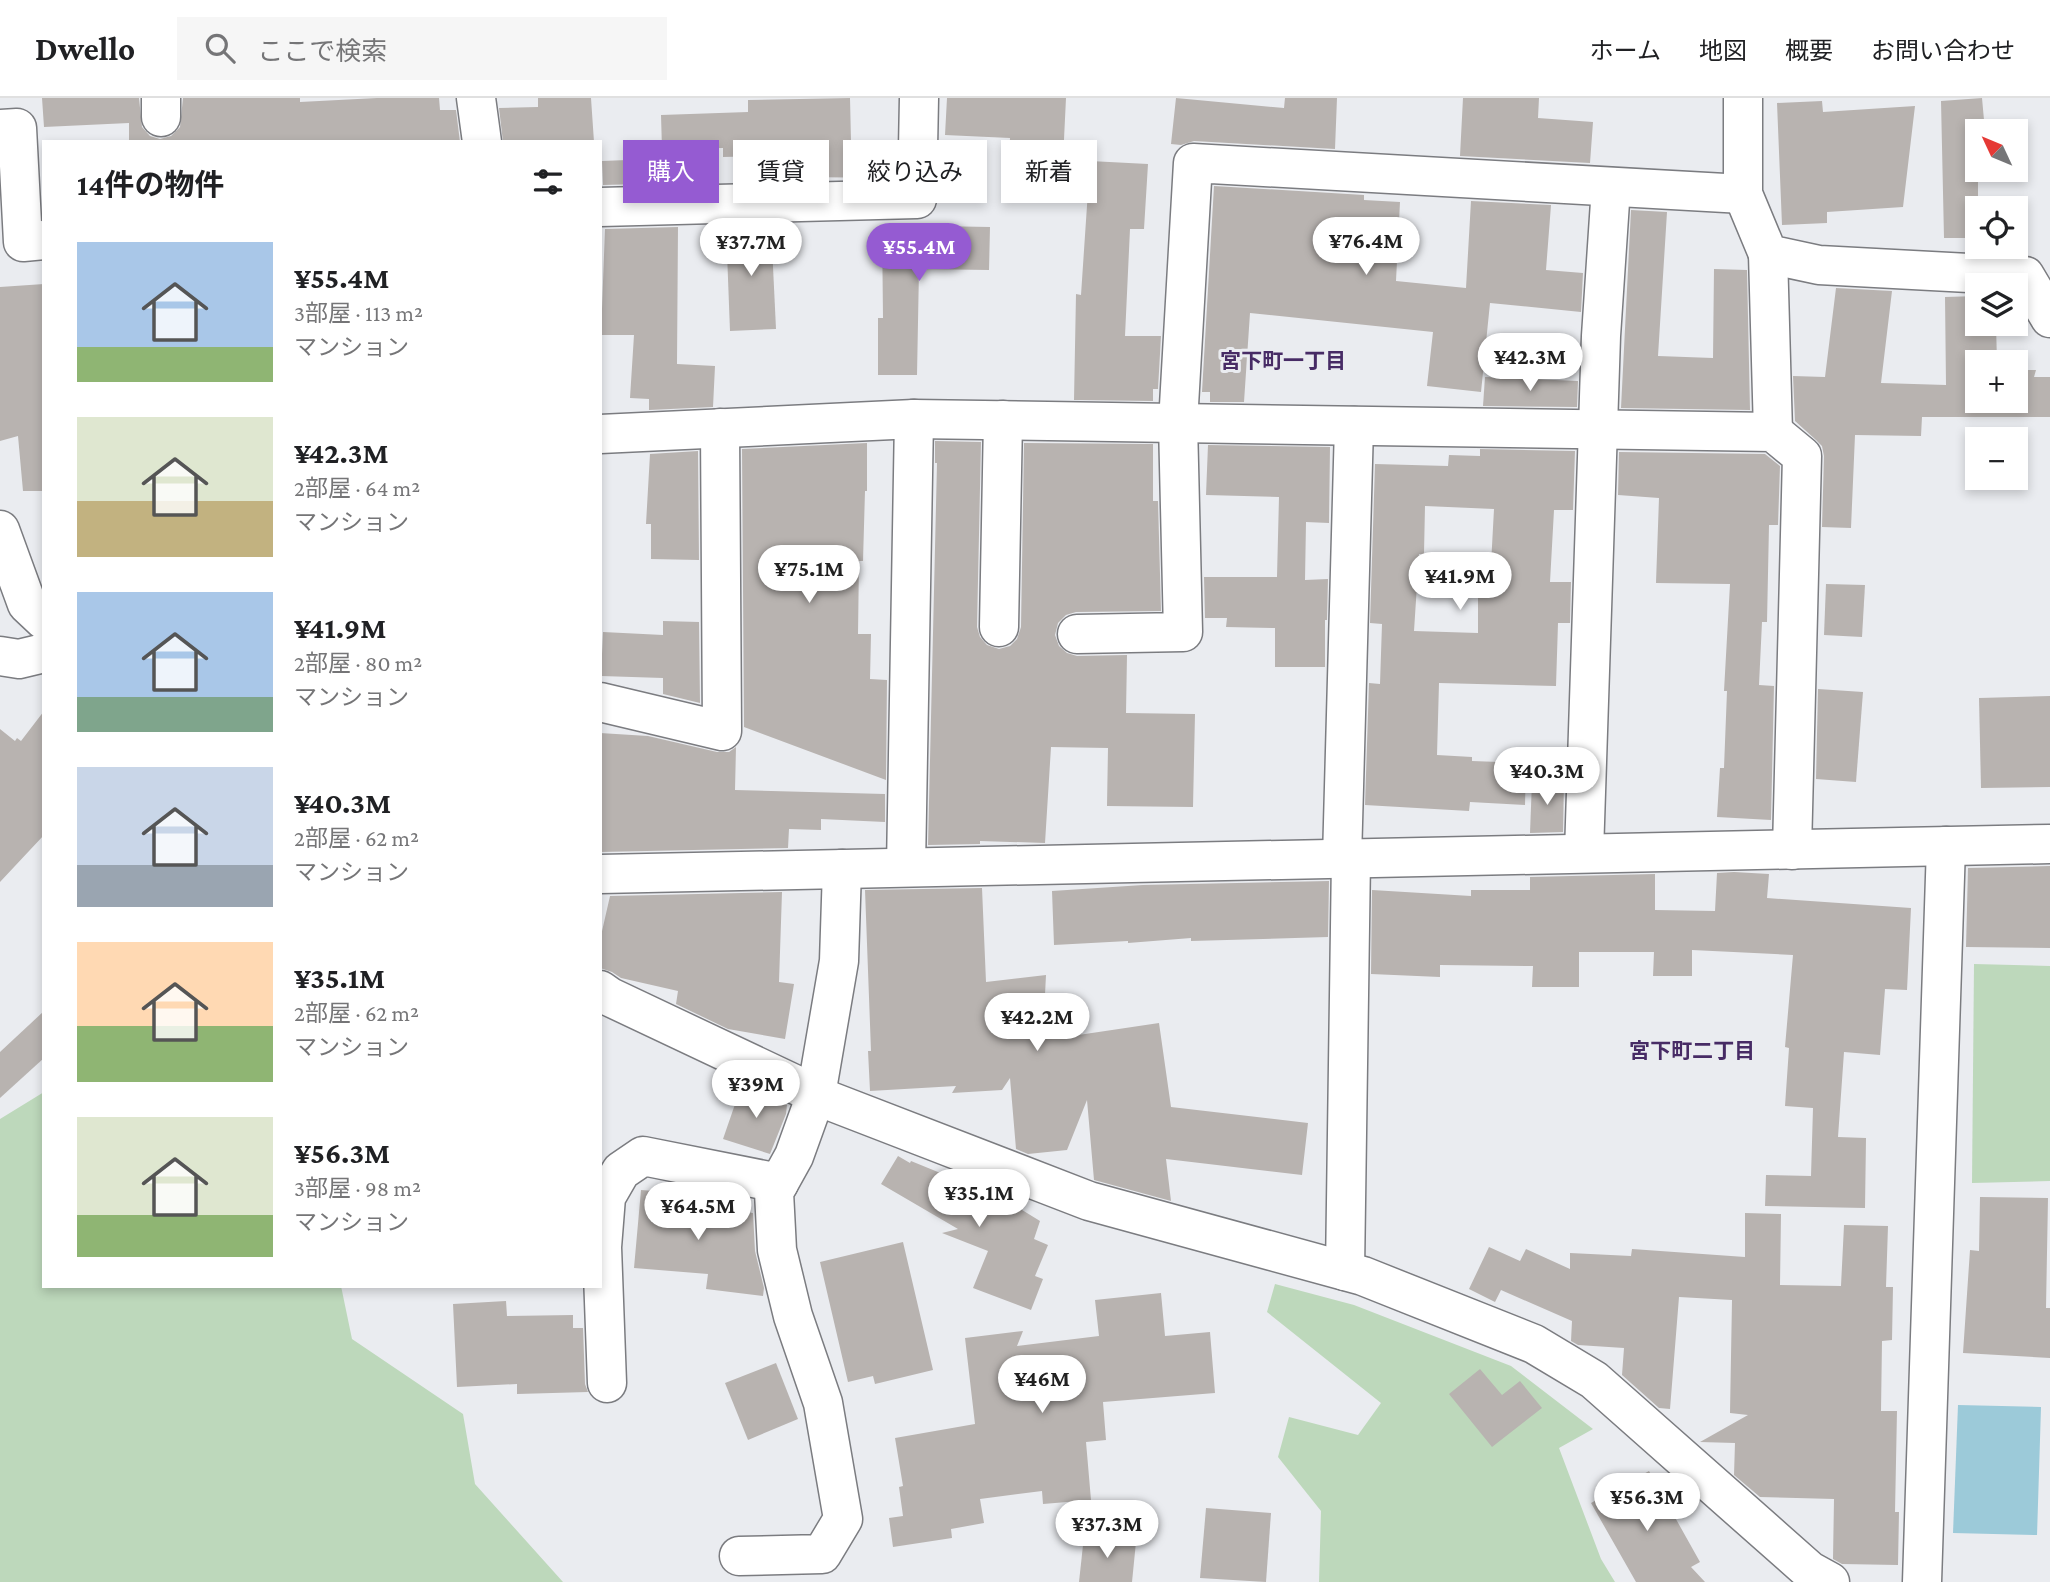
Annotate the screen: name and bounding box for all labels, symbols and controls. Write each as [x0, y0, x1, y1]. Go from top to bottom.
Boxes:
search box [177, 17, 667, 80]
icon: search [201, 29, 239, 67]
text: Dwello [35, 30, 135, 67]
text: ここで検索 [257, 37, 387, 66]
text: ホーム [1590, 37, 1661, 64]
text: 地図 [1699, 37, 1747, 64]
text: 概要 [1785, 37, 1833, 64]
text: お問い合わせ [1871, 37, 2015, 64]
north arrow [1965, 119, 2028, 182]
map controls [1965, 119, 2028, 490]
chip: 購入 [623, 140, 719, 203]
chip: 賃貸 [733, 140, 829, 203]
chip: 絞り込み [843, 140, 987, 203]
chip: 新着 [1001, 140, 1097, 203]
icon: filters [529, 163, 567, 201]
text: 14件の物件 [77, 168, 224, 201]
button: locate [1965, 196, 2028, 259]
pin: ¥37.7M [694, 218, 808, 278]
pin: ¥76.4M [1309, 218, 1423, 277]
pin: ¥55.4M [862, 223, 976, 283]
text: ¥76.4M [1329, 227, 1403, 253]
text: ¥37.7M [716, 228, 786, 254]
text: ¥55.4M [882, 233, 956, 259]
text: ¥55.4M [294, 261, 389, 294]
icon: home [133, 270, 217, 354]
button: layers [1965, 273, 2028, 336]
text: 3部屋 · 113 m² [294, 300, 423, 326]
text: マンション [294, 334, 409, 360]
pin: ¥42.3M [1473, 334, 1587, 393]
text: ¥42.3M [1494, 343, 1566, 369]
district label: 宮下町一丁目 [1220, 349, 1346, 373]
button: + [1965, 350, 2028, 413]
button: − [1965, 427, 2028, 490]
text: ¥42.3M [294, 436, 389, 469]
icon: home [133, 445, 217, 529]
text: 2部屋 · 64 m² [294, 475, 420, 501]
text: マンション [294, 509, 409, 535]
pin: ¥75.1M [752, 546, 866, 605]
pin: ¥41.9M [1403, 552, 1517, 612]
text: ¥75.1M [774, 555, 844, 581]
text: ¥41.9M [1425, 562, 1495, 588]
text: ¥41.9M [294, 611, 386, 644]
icon: home [133, 620, 217, 704]
text: 2部屋 · 80 m² [294, 650, 422, 676]
text: マンション [294, 684, 409, 710]
pin: ¥40.3M [1490, 748, 1604, 807]
text: ¥40.3M [1510, 757, 1584, 783]
text: ¥40.3M [294, 786, 391, 819]
icon: home [133, 795, 217, 879]
text: 2部屋 · 62 m² [294, 825, 419, 851]
text: マンション [294, 859, 409, 885]
text: ¥35.1M [294, 961, 385, 994]
icon: home [133, 970, 217, 1054]
pin: ¥42.2M [980, 993, 1094, 1053]
text: 2部屋 · 62 m² [294, 1000, 419, 1026]
text: ¥42.2M [1000, 1003, 1074, 1029]
text: マンション [294, 1034, 409, 1060]
district label: 宮下町二丁目 [1629, 1039, 1755, 1063]
pin: ¥39M [715, 1060, 797, 1120]
text: ¥39M [728, 1070, 784, 1096]
text: ¥56.3M [294, 1136, 390, 1169]
icon: home [133, 1145, 217, 1229]
pin: ¥35.1M [922, 1170, 1036, 1229]
text: 3部屋 · 98 m² [294, 1175, 421, 1201]
text: ¥35.1M [944, 1179, 1014, 1205]
pin: ¥64.5M [641, 1182, 755, 1242]
text: ¥64.5M [660, 1192, 736, 1218]
text: マンション [294, 1209, 409, 1235]
pin: ¥46M [1001, 1356, 1083, 1415]
text: ¥46M [1014, 1365, 1070, 1391]
pin: ¥56.3M [1590, 1474, 1704, 1533]
text: ¥56.3M [1610, 1483, 1684, 1509]
pin: ¥37.3M [1050, 1500, 1164, 1560]
text: ¥37.3M [1071, 1510, 1143, 1536]

